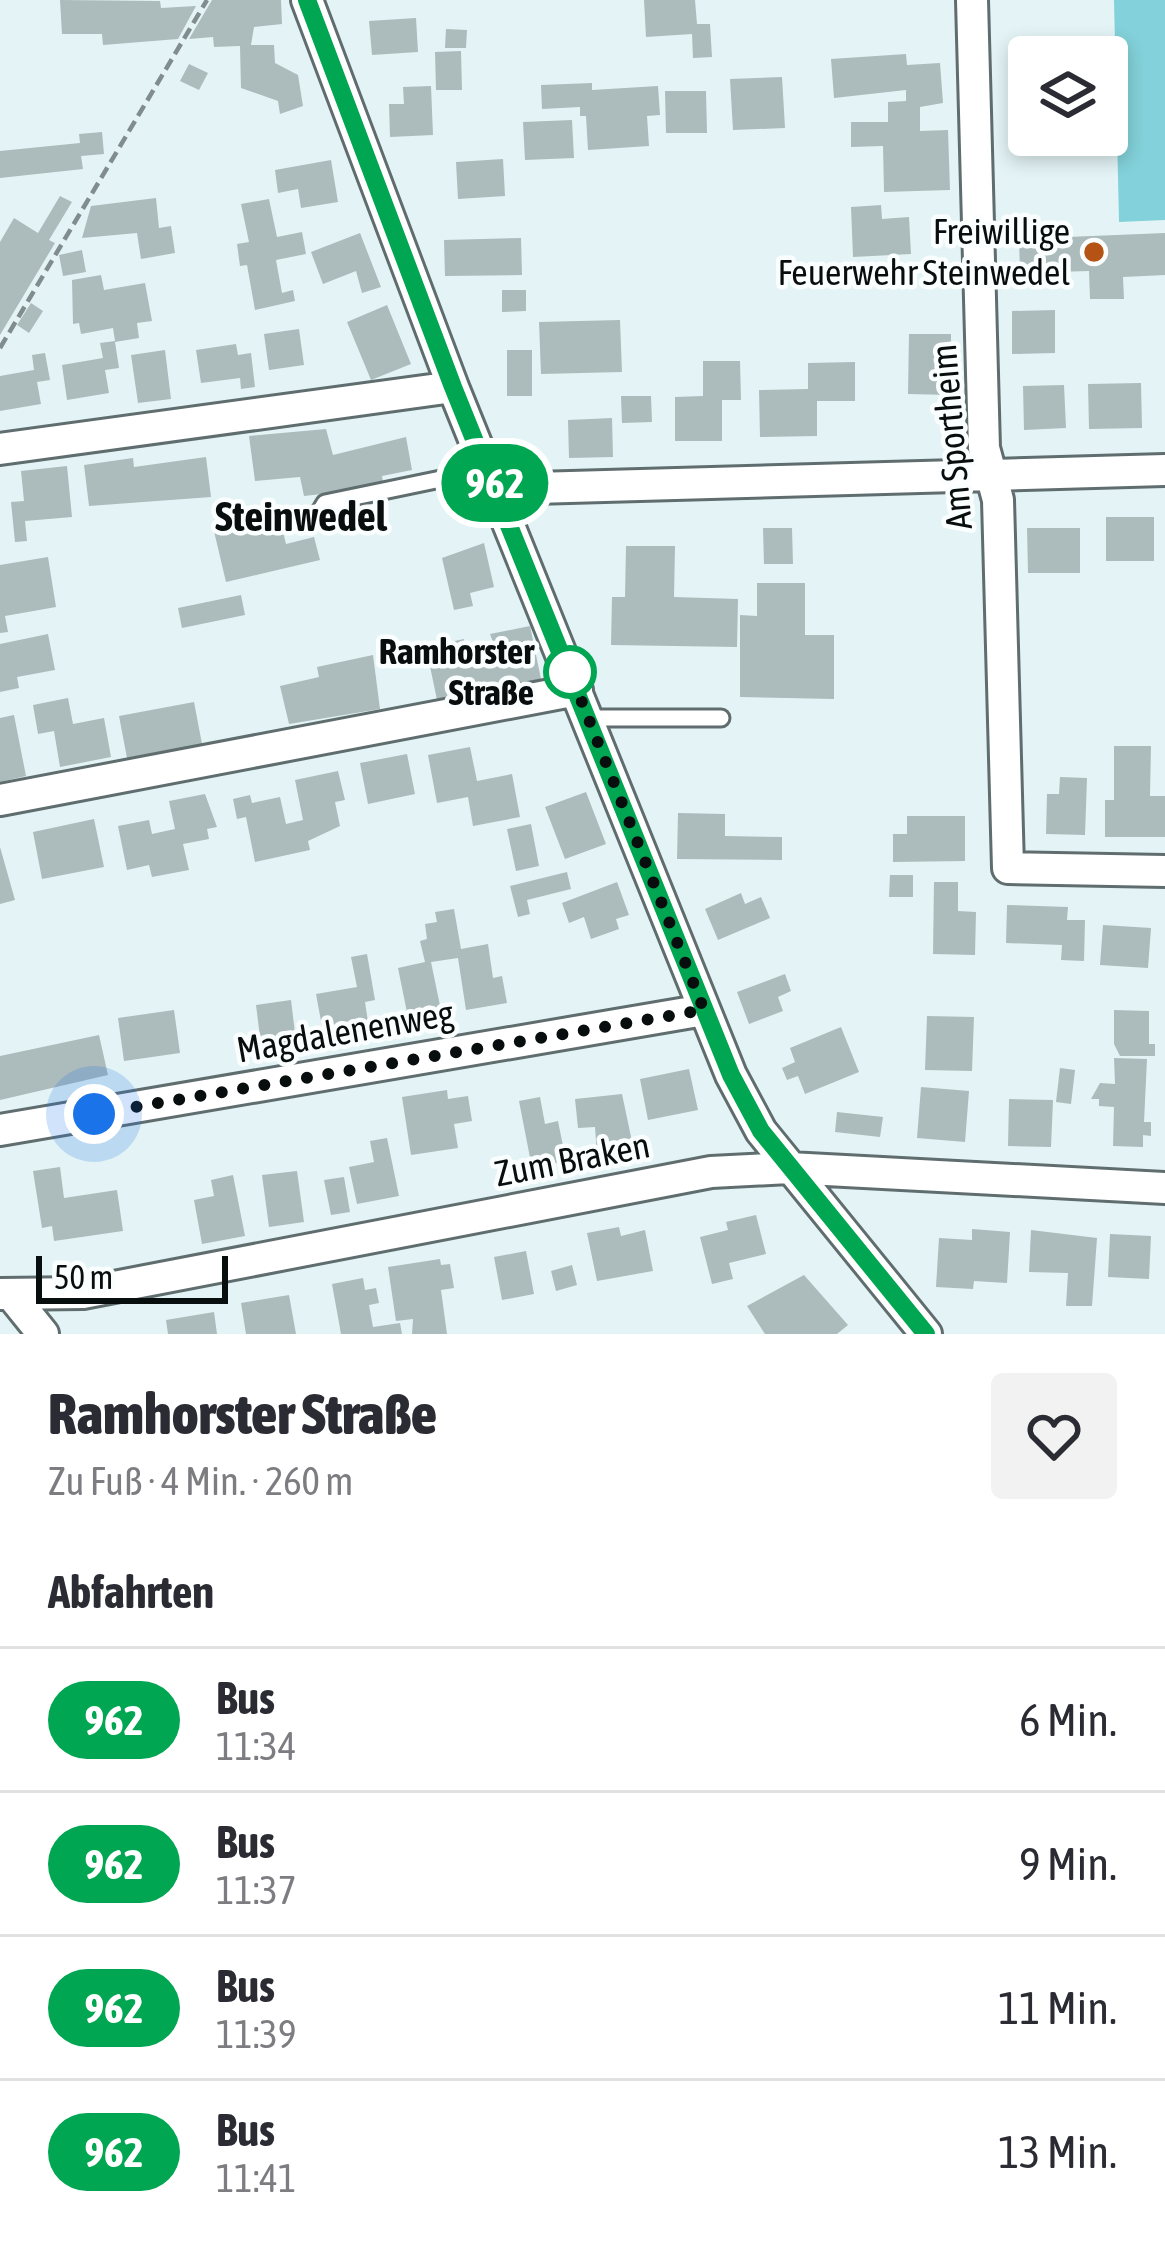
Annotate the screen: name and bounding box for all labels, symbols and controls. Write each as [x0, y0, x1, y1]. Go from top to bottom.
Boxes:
map controls [1008, 36, 1128, 156]
button: layers [1008, 36, 1128, 156]
place label: Freiwillige Feuerwehr Steinwedel [778, 210, 1070, 293]
marker: Freiwillige Feuerwehr Steinwedel [1081, 239, 1107, 265]
street label: Am Sportheim [922, 342, 980, 532]
line badge: 962 [426, 444, 564, 522]
text: 962 [465, 459, 525, 507]
district label: Steinwedel [215, 492, 388, 540]
place label: Ramhorster Straße [379, 630, 535, 713]
marker: Ramhorster Straße [545, 647, 595, 697]
street label: Magdalenenweg [233, 991, 457, 1071]
your location [64, 1084, 124, 1144]
street label: Zum Braken [491, 1123, 653, 1195]
scale bar [36, 1250, 228, 1303]
text: 50 m [54, 1258, 113, 1296]
button: heart [991, 1373, 1117, 1499]
text: Ramhorster Straße [48, 1381, 437, 1446]
text: Zu Fuß · 4 Min. · 260 m [48, 1459, 353, 1503]
text: Abfahrten [48, 1566, 214, 1618]
text: Bus [216, 1672, 275, 1724]
text: 6 Min. [1019, 1694, 1117, 1746]
text: 962 [84, 1696, 144, 1744]
text: 11:34 [216, 1724, 296, 1768]
text: Bus [216, 1816, 275, 1868]
text: 9 Min. [1019, 1838, 1117, 1890]
text: 962 [84, 1840, 144, 1888]
text: 11:37 [216, 1868, 296, 1912]
text: Bus [216, 1960, 275, 2012]
text: 11 Min. [998, 1982, 1117, 2034]
text: 962 [84, 1984, 144, 2032]
text: 11:39 [216, 2012, 296, 2056]
text: Bus [216, 2104, 275, 2156]
text: 13 Min. [998, 2126, 1117, 2178]
text: 962 [84, 2128, 144, 2176]
text: 11:41 [216, 2156, 296, 2200]

